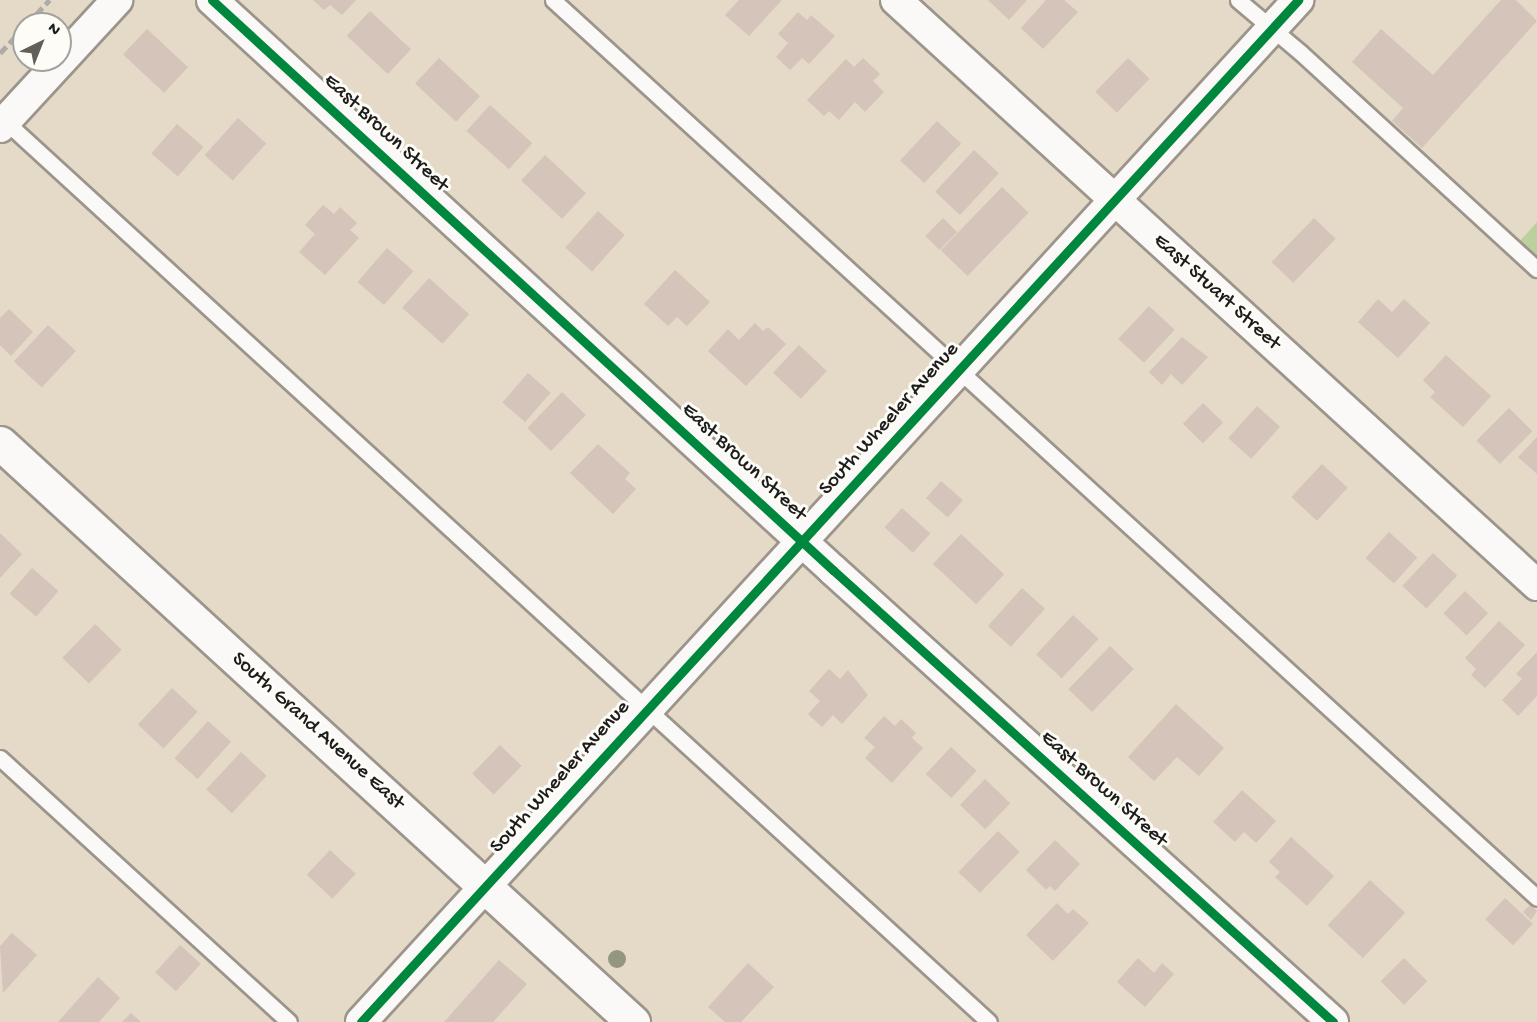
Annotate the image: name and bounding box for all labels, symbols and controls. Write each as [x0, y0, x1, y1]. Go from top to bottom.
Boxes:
north arrow [12, 12, 72, 72]
text: N [43, 19, 64, 40]
street label: East Brown Street [317, 69, 453, 199]
street label: East Stuart Street [1147, 229, 1285, 357]
street label: South Wheeler Avenue [815, 338, 965, 502]
street label: East Brown Street [675, 398, 811, 528]
street label: South Grand Avenue East [225, 648, 409, 816]
street label: South Wheeler Avenue [486, 696, 636, 860]
street label: East Brown Street [1034, 726, 1172, 854]

